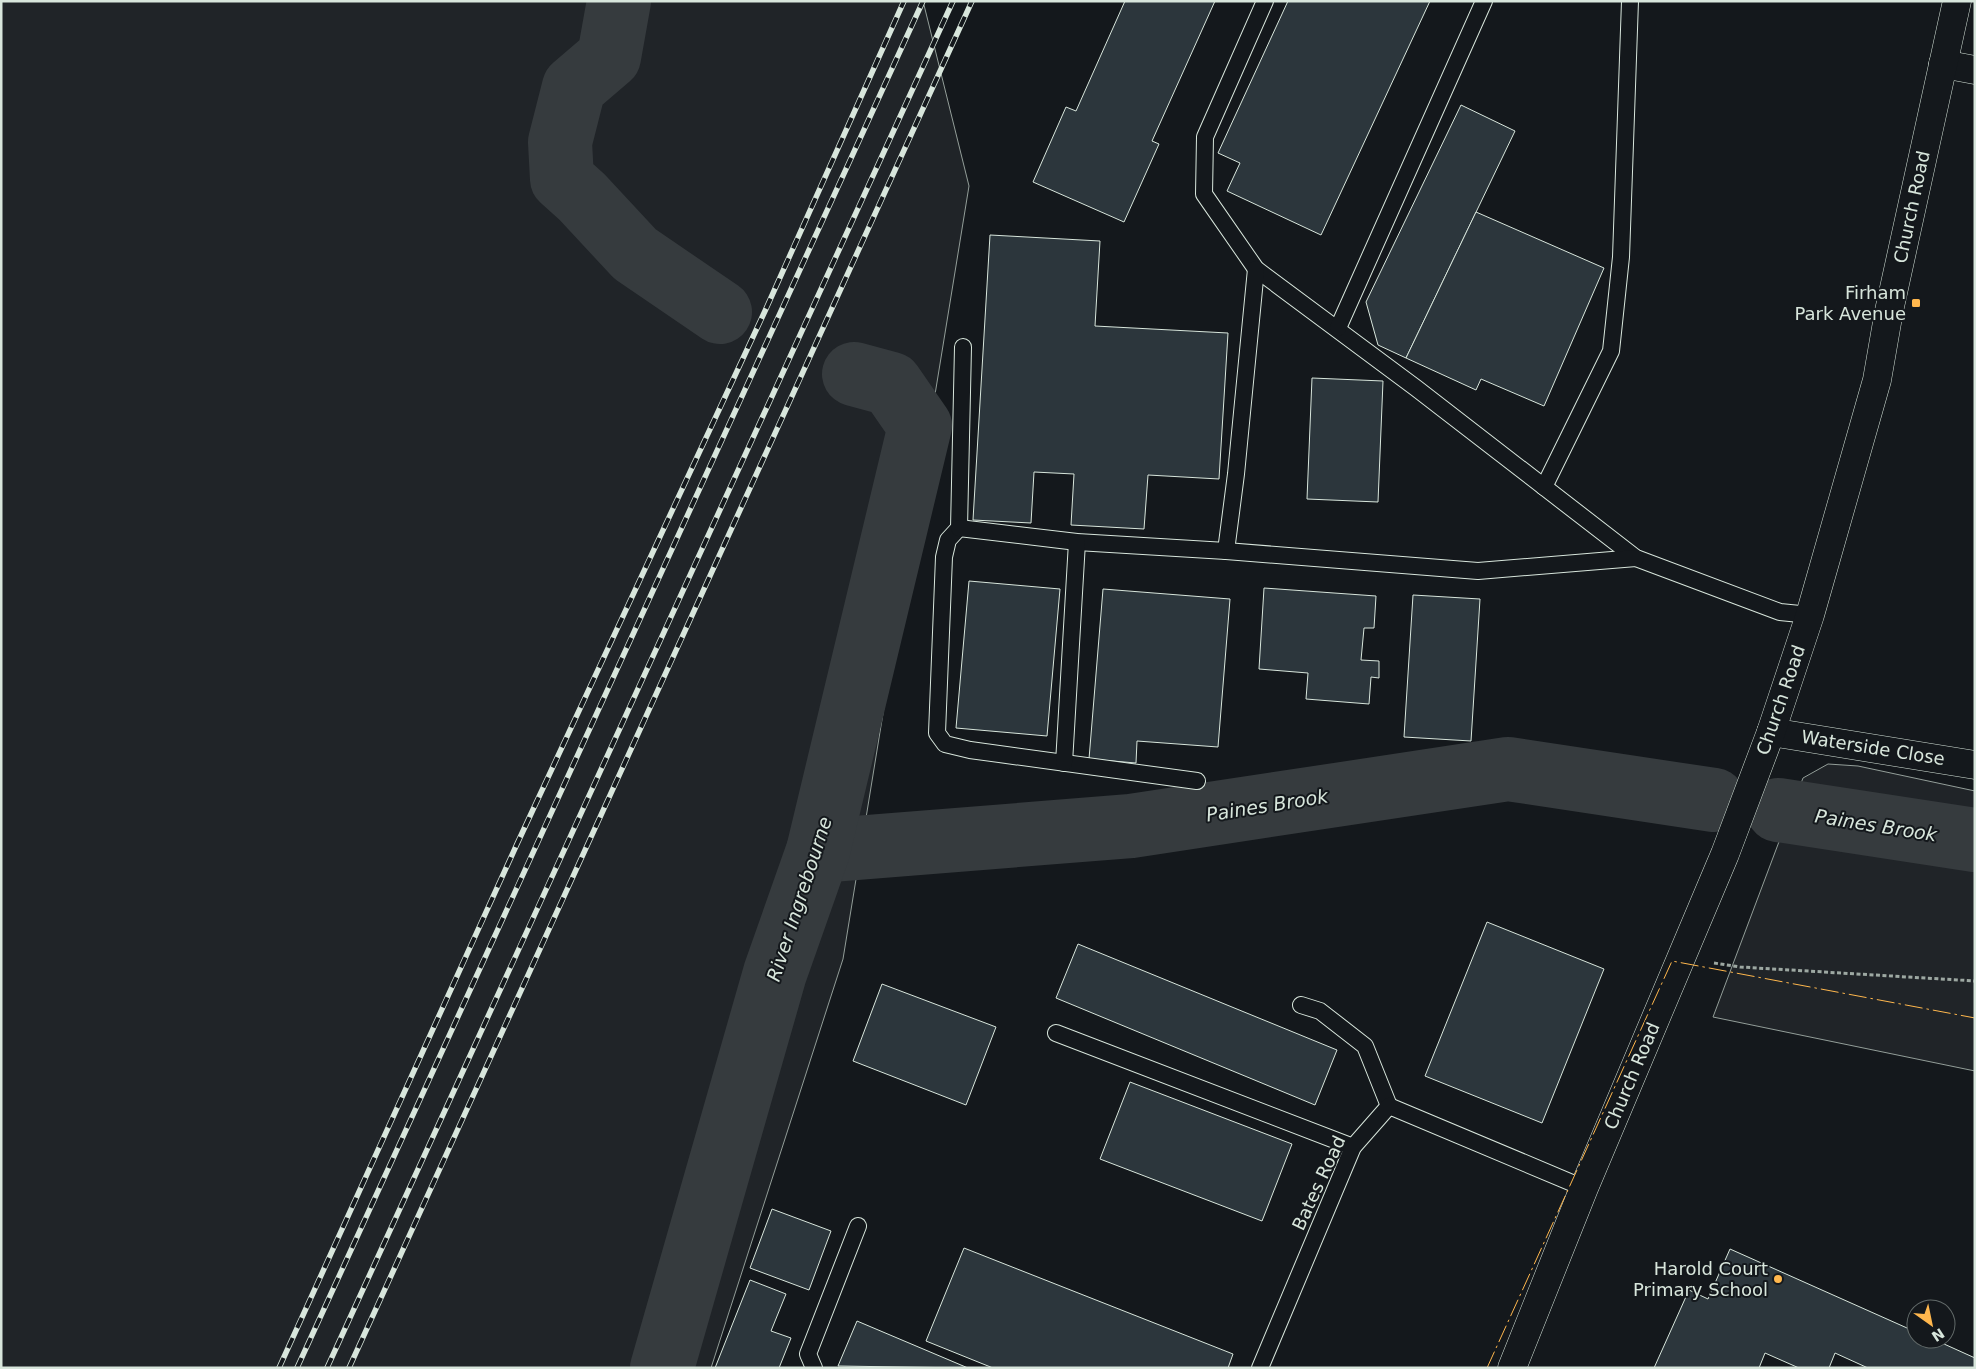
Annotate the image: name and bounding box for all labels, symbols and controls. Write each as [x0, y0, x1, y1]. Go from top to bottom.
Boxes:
street label: Church Road [1889, 149, 1934, 265]
place label: Firham Park Avenue [1795, 282, 1906, 324]
marker: Firham Park Avenue [1910, 297, 1922, 309]
street label: Church Road [1752, 642, 1809, 757]
street label: Waterside Close [1800, 726, 1946, 769]
water label: Paines Brook [1204, 784, 1331, 825]
water label: Paines Brook [1813, 805, 1940, 846]
water label: River Ingrebourne [762, 814, 836, 984]
street label: Church Road [1599, 1019, 1664, 1133]
street label: Bates Road [1288, 1132, 1350, 1233]
place label: Harold Court Primary School [1633, 1258, 1768, 1300]
marker: Harold Court Primary School [1772, 1273, 1784, 1285]
north arrow [1906, 1299, 1956, 1349]
text: N [1929, 1325, 1947, 1345]

